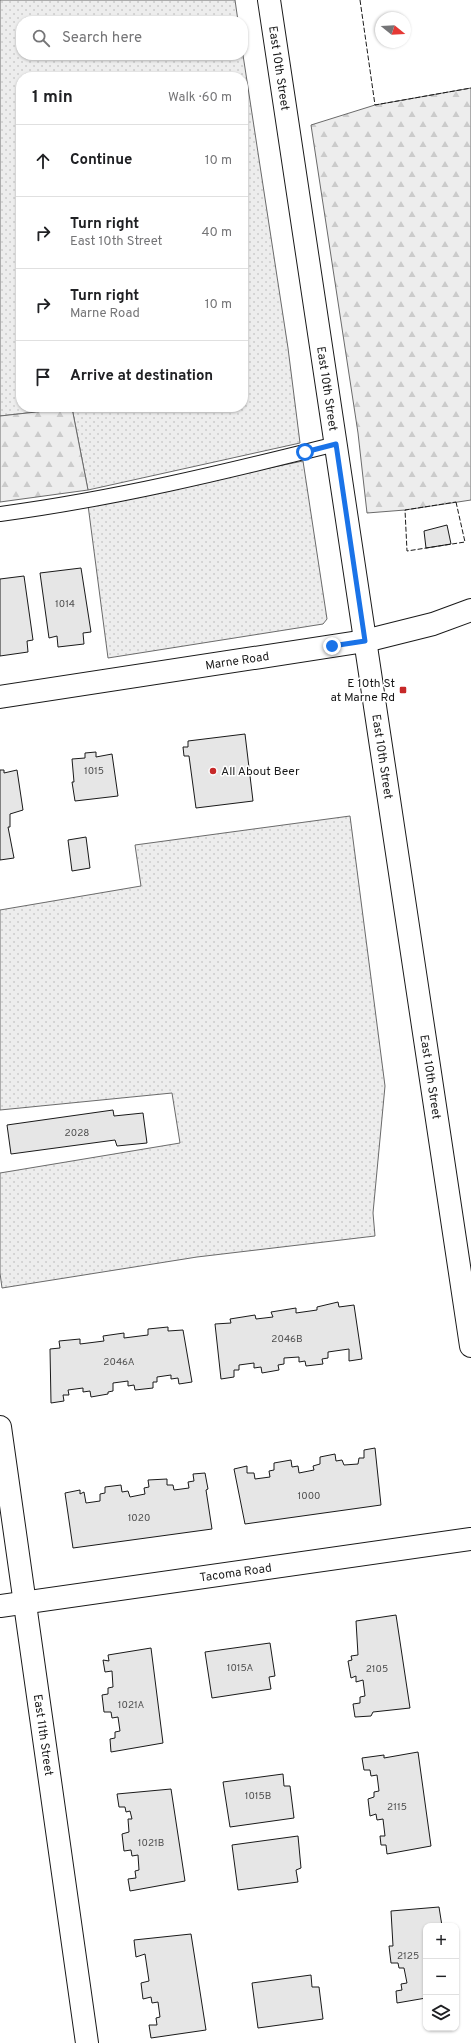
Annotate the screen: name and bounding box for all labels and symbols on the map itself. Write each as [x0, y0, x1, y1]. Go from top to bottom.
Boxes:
north arrow [375, 12, 411, 48]
street label: East 10th Street [264, 25, 293, 112]
street label: East 10th Street [312, 345, 341, 432]
route start [296, 443, 314, 461]
house number: 1014 [55, 598, 75, 611]
route end [323, 637, 341, 655]
street label: Marne Road [204, 649, 270, 674]
place label: E 10th St at Marne Rd [331, 676, 395, 706]
marker: E 10th St at Marne Rd [398, 685, 408, 695]
street label: East 10th Street [367, 713, 396, 800]
place label: All About Beer [221, 764, 300, 780]
house number: 1015 [84, 765, 104, 778]
marker: All About Beer [208, 766, 218, 776]
street label: East 10th Street [415, 1034, 444, 1121]
house number: 2028 [65, 1127, 89, 1140]
house number: 2046B [271, 1333, 303, 1346]
house number: 2046A [103, 1356, 135, 1369]
house number: 1000 [298, 1490, 320, 1503]
house number: 1020 [128, 1512, 150, 1525]
street label: Tacoma Road [199, 1560, 273, 1587]
house number: 1015A [227, 1662, 254, 1675]
house number: 2105 [366, 1663, 388, 1676]
street label: East 11th Street [29, 1693, 56, 1777]
house number: 1021A [118, 1699, 144, 1712]
house number: 1015B [245, 1790, 271, 1803]
house number: 2115 [387, 1801, 407, 1814]
house number: 1021B [138, 1837, 164, 1850]
house number: 2125 [397, 1950, 419, 1963]

